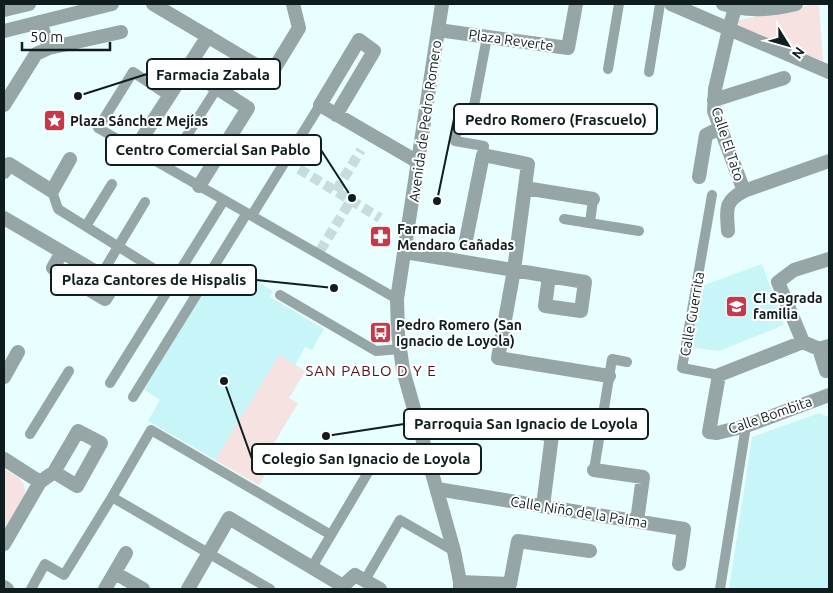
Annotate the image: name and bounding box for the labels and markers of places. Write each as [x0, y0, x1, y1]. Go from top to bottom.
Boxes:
callout: Farmacia Zabala [147, 59, 280, 89]
callout: Pedro Romero (Frascuelo) [454, 104, 657, 134]
place icon: Plaza Sánchez Mejías [42, 109, 66, 133]
place label: Plaza Sánchez Mejías [70, 113, 209, 129]
callout: Centro Comercial San Pablo [106, 135, 321, 165]
place label: Farmacia Mendaro Cañadas [397, 221, 515, 253]
pharmacy icon: Farmacia Mendaro Cañadas [369, 225, 393, 249]
callout: Plaza Cantores de Hispalis [51, 265, 256, 295]
place label: CI Sagrada familia [753, 290, 823, 322]
school or university icon: CI Sagrada familia [725, 294, 749, 318]
place label: Pedro Romero (San Ignacio de Loyola) [396, 317, 522, 349]
bus stop icon: Pedro Romero (San Ignacio de Loyola) [368, 321, 392, 345]
callout: Parroquia San Ignacio de Loyola [404, 409, 648, 439]
callout: Colegio San Ignacio de Loyola [252, 444, 481, 474]

